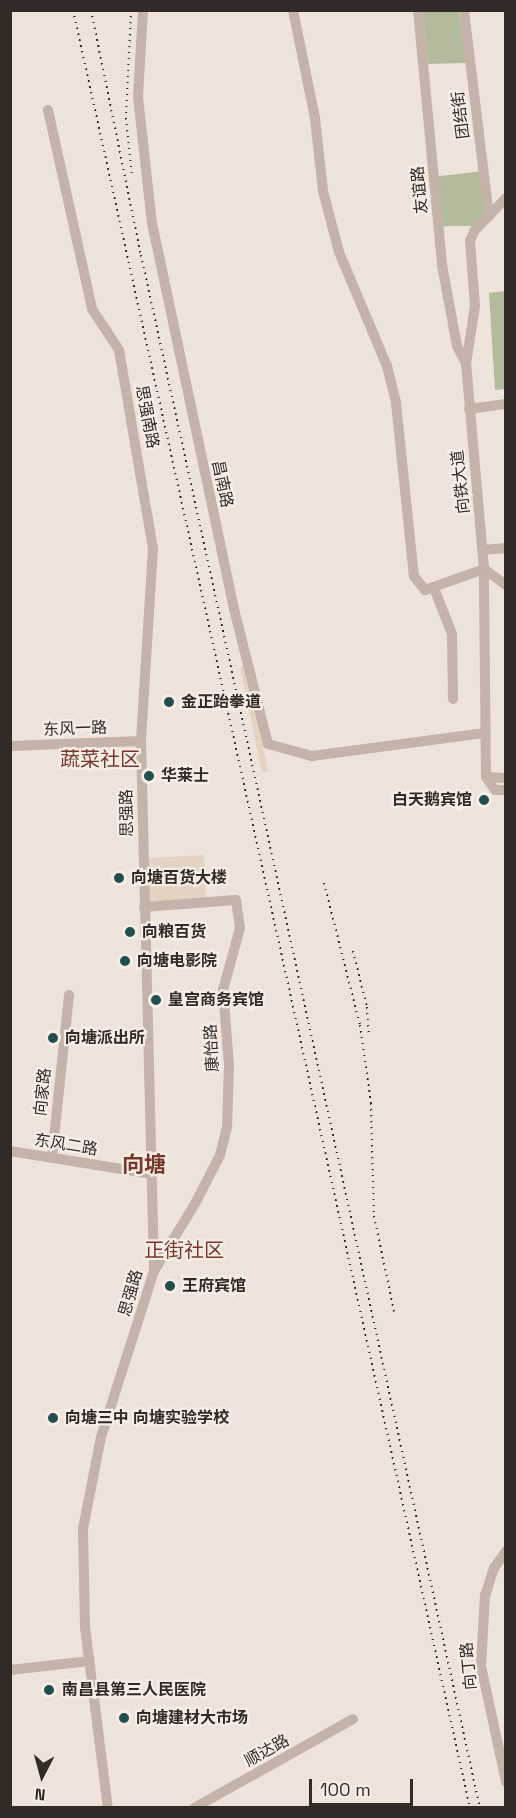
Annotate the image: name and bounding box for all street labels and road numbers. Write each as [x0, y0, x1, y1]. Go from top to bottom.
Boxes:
street label: 团结街 [449, 90, 473, 140]
street label: 友谊路 [408, 165, 432, 215]
street label: 思强南路 [131, 384, 163, 450]
street label: 向铁大道 [448, 449, 474, 515]
street label: 昌南路 [208, 459, 236, 509]
street label: 东风一路 [43, 718, 107, 740]
street label: 思强路 [117, 789, 137, 837]
street label: 康怡路 [201, 1024, 223, 1072]
street label: 向家路 [31, 1067, 55, 1117]
street label: 东风二路 [33, 1131, 99, 1159]
street label: 思强路 [115, 1267, 147, 1319]
street label: 向丁路 [457, 1641, 481, 1691]
street label: 顺达路 [241, 1731, 293, 1771]

